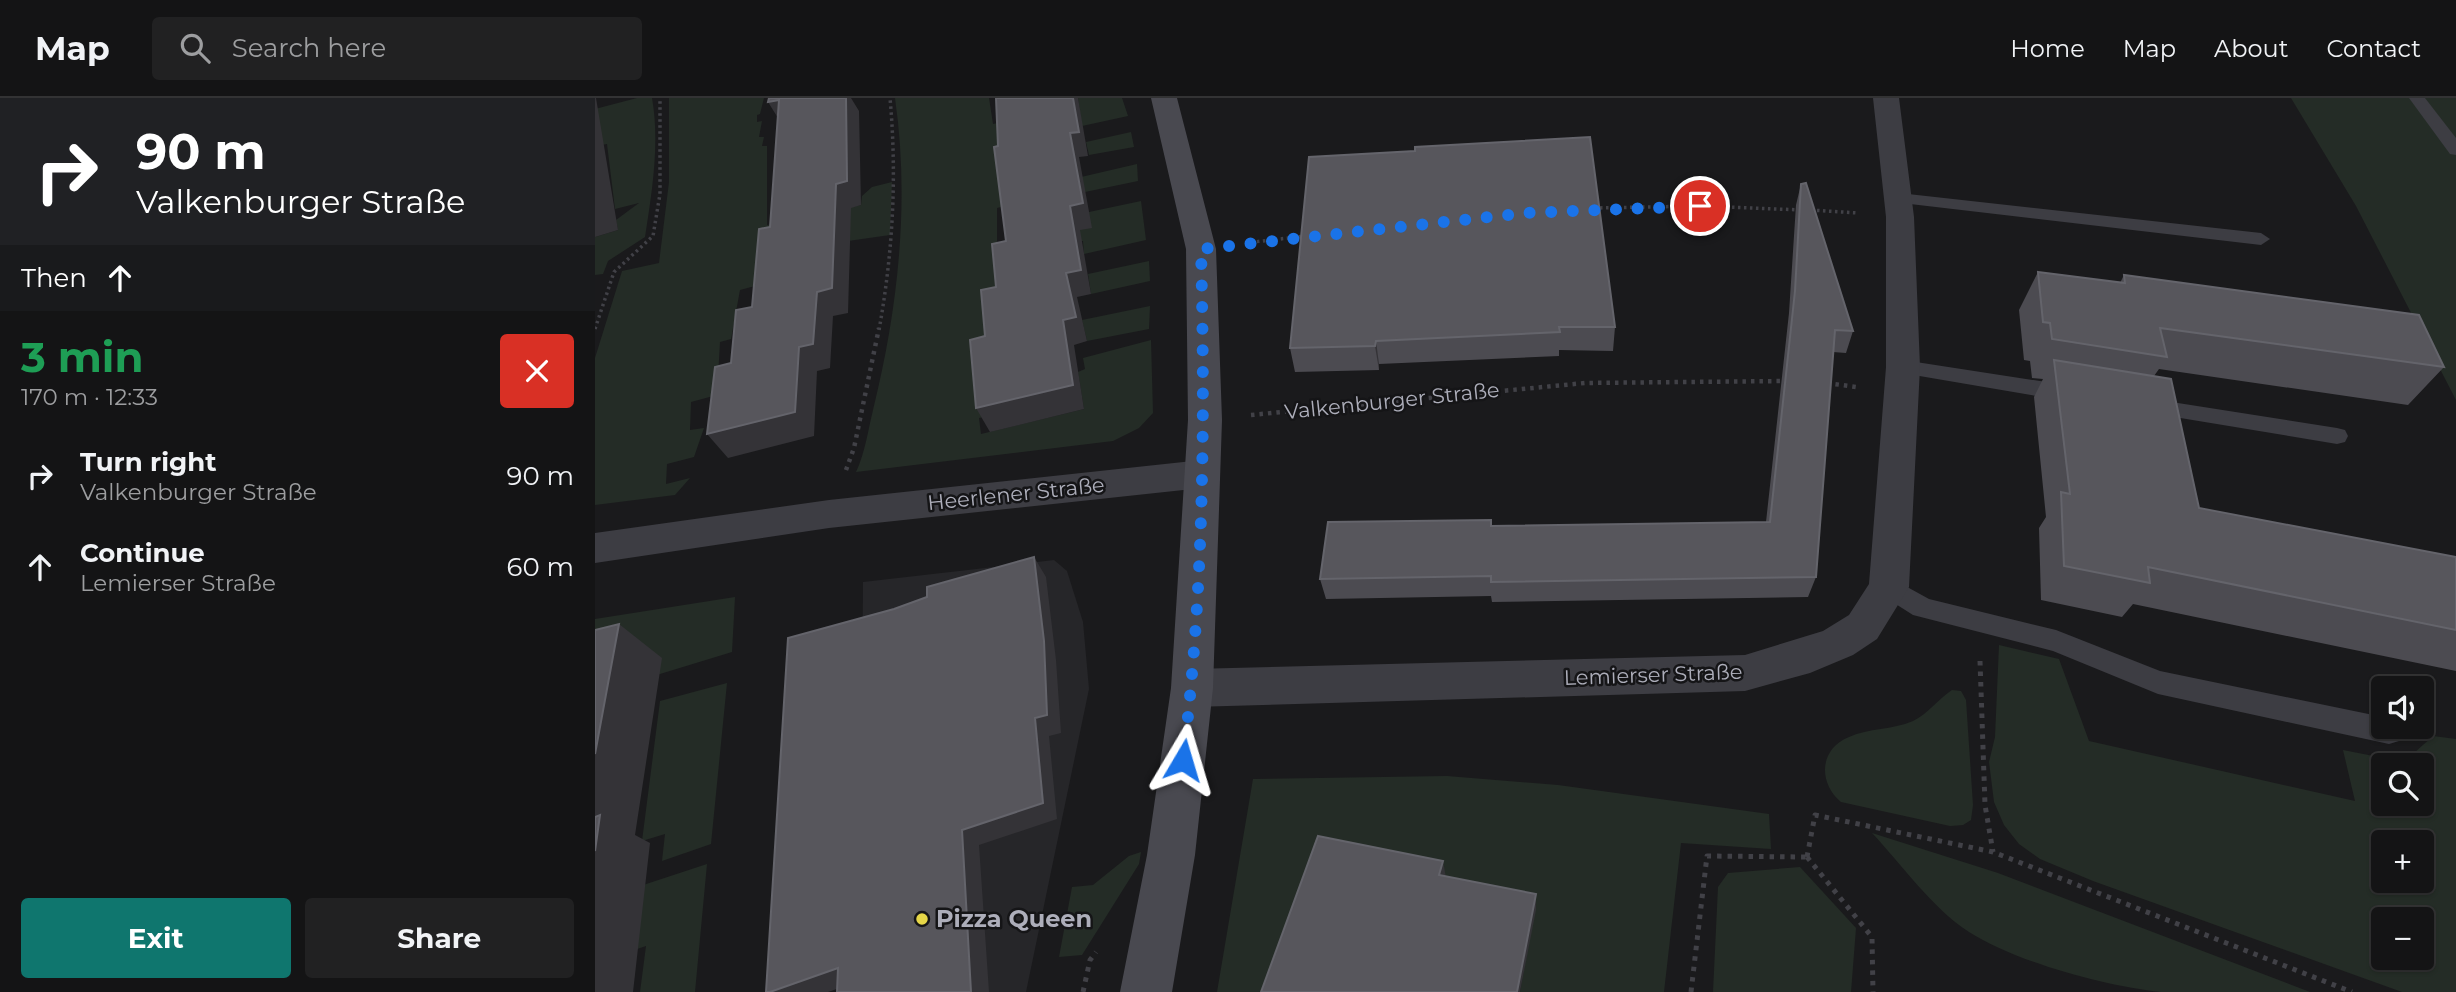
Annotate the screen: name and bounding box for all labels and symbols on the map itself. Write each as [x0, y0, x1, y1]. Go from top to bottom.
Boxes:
pin [1670, 176, 1730, 236]
street label: Valkenburger Straße [1283, 377, 1501, 424]
street label: Heerlener Straße [926, 472, 1106, 515]
street label: Lemierser Straße [1563, 659, 1743, 690]
position arrow [1146, 723, 1220, 797]
place label: Pizza Queen [936, 904, 1092, 933]
marker: Pizza Queen [914, 911, 930, 927]

